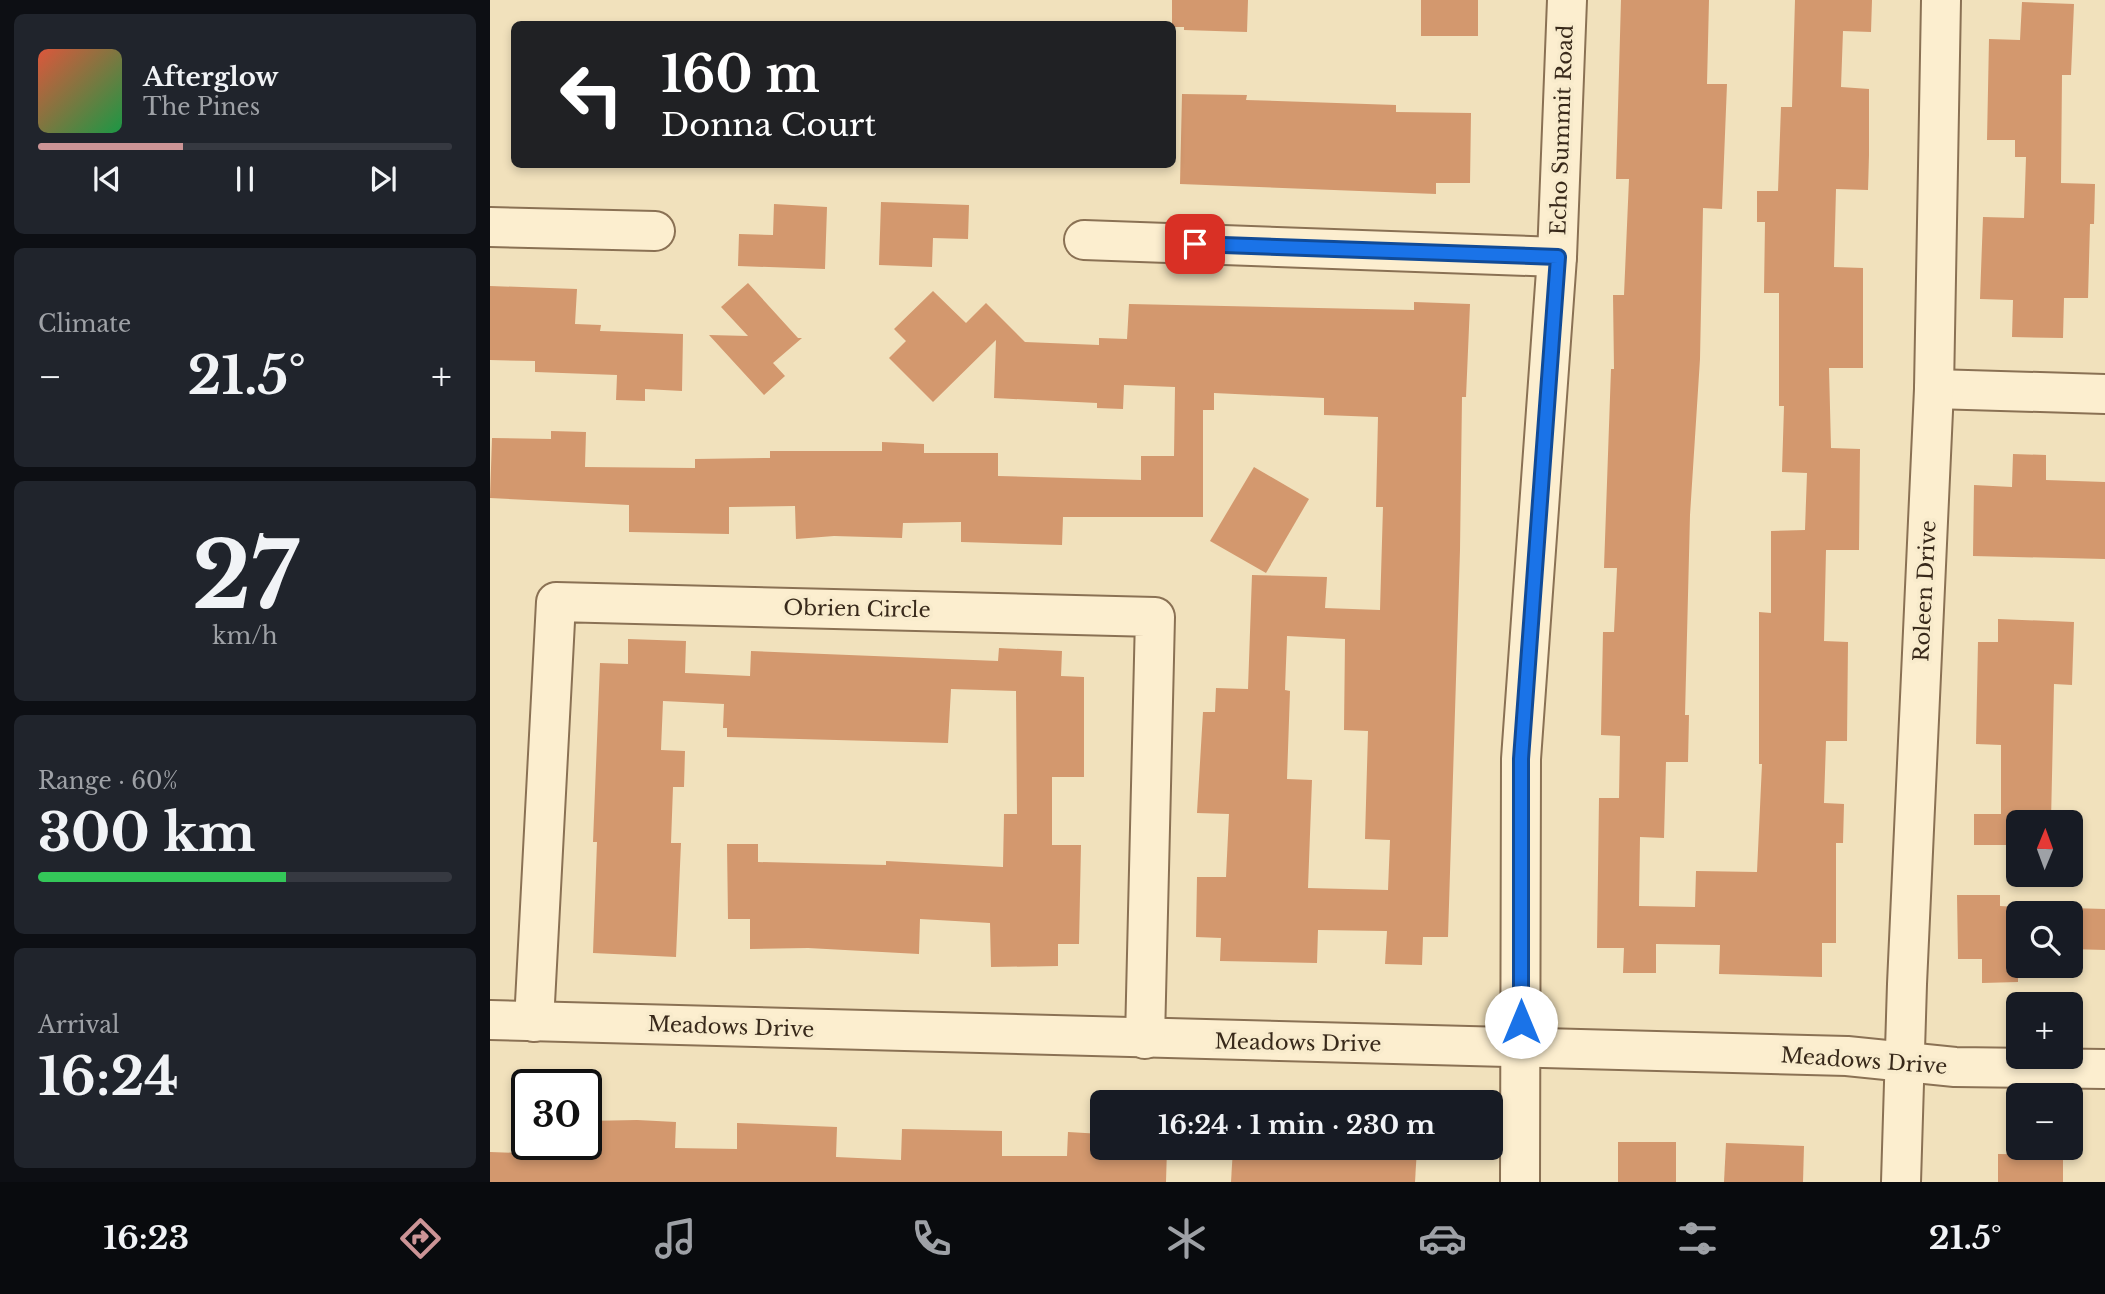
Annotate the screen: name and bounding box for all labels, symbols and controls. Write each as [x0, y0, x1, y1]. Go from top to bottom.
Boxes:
street label: Echo Summit Road [1545, 24, 1579, 236]
text: 160 m [661, 44, 820, 105]
icon: left [546, 49, 637, 140]
text: Afterglow [143, 61, 279, 93]
text: The Pines [143, 93, 260, 121]
text: Donna Court [661, 105, 876, 145]
icon: previous [88, 160, 126, 198]
icon: pause [226, 160, 264, 198]
icon: next [364, 160, 402, 198]
pin [1165, 214, 1225, 274]
icon: arrive [1176, 225, 1214, 263]
text: Climate [38, 310, 131, 338]
text: 21.5° [187, 344, 306, 408]
text: − [38, 353, 62, 400]
text: + [431, 353, 452, 400]
text: 27 [192, 520, 298, 633]
street label: Roleen Drive [1908, 520, 1942, 662]
street label: Obrien Circle [783, 595, 931, 623]
text: km/h [212, 622, 278, 650]
text: Range · 60% [38, 767, 178, 795]
text: 300 km [38, 801, 256, 865]
north arrow [2006, 810, 2082, 887]
map controls [2006, 810, 2083, 1160]
button: search [2006, 901, 2083, 978]
position arrow [1484, 985, 1558, 1059]
button: + [2006, 992, 2083, 1069]
text: Arrival [38, 1011, 119, 1039]
street label: Meadows Drive [647, 1011, 815, 1043]
street label: Meadows Drive [1214, 1029, 1382, 1057]
street label: Meadows Drive [1780, 1042, 1948, 1080]
text: 16:24 [38, 1045, 179, 1109]
speed limit sign: 30 [511, 1069, 602, 1160]
button: − [2006, 1083, 2083, 1160]
text: 16:24 · 1 min · 230 m [1158, 1109, 1435, 1141]
icon: directions [396, 1214, 445, 1263]
icon: music [651, 1214, 700, 1263]
icon: phone [907, 1214, 956, 1263]
icon: climate [1162, 1214, 1211, 1263]
icon: car [1418, 1214, 1467, 1263]
icon: filters [1673, 1214, 1722, 1263]
text: 16:23 [103, 1218, 189, 1258]
text: 21.5° [1929, 1218, 2002, 1258]

